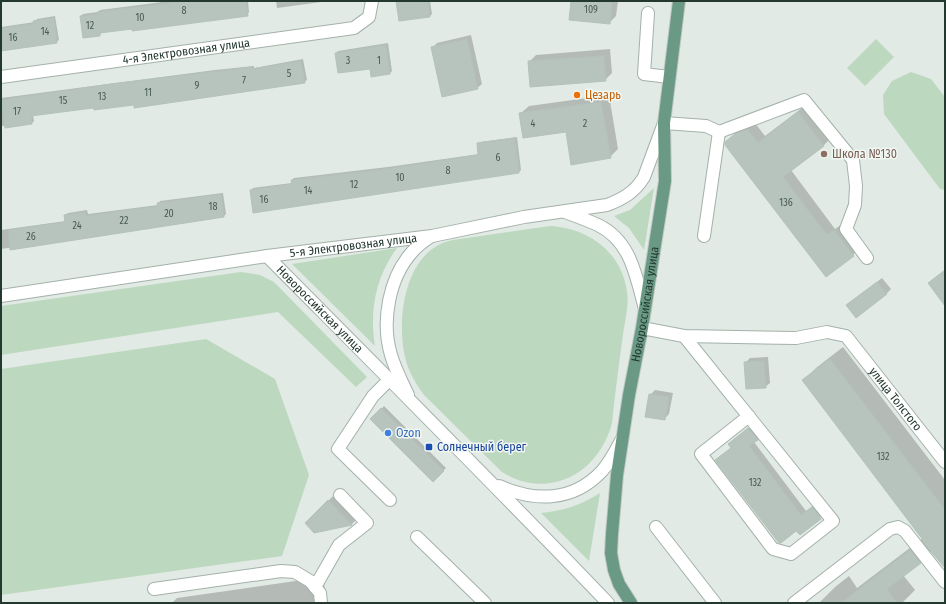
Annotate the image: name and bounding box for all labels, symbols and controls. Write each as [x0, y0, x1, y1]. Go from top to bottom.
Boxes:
house number: 109 [584, 4, 598, 16]
house number: 8 [182, 5, 187, 17]
house number: 10 [135, 12, 145, 24]
house number: 12 [86, 20, 95, 32]
house number: 14 [41, 26, 50, 38]
house number: 16 [9, 32, 17, 44]
street label: 4-я Электровозная улица [122, 36, 251, 67]
house number: 3 [346, 55, 351, 67]
house number: 1 [377, 55, 381, 67]
house number: 5 [287, 68, 292, 80]
house number: 7 [242, 75, 246, 87]
house number: 9 [195, 80, 200, 92]
house number: 11 [144, 87, 152, 99]
place label: Цезарь [585, 88, 621, 102]
marker: Цезарь [572, 90, 582, 100]
house number: 13 [98, 91, 107, 103]
house number: 15 [59, 95, 68, 107]
house number: 17 [13, 106, 21, 118]
house number: 4 [531, 118, 536, 130]
house number: 2 [583, 118, 588, 130]
place label: Школа №130 [832, 147, 897, 161]
marker: Школа №130 [819, 149, 829, 159]
house number: 6 [496, 152, 501, 164]
house number: 8 [446, 165, 451, 177]
house number: 10 [395, 172, 405, 184]
house number: 12 [350, 179, 359, 191]
house number: 14 [304, 185, 313, 197]
house number: 16 [260, 194, 268, 206]
house number: 136 [779, 197, 793, 209]
house number: 18 [209, 201, 217, 213]
house number: 20 [164, 208, 174, 220]
house number: 22 [120, 215, 129, 227]
house number: 24 [72, 220, 82, 232]
house number: 26 [26, 231, 36, 243]
street label: 5-я Электровозная улица [289, 231, 418, 260]
street label: Новороссийская улица [629, 245, 662, 363]
street label: Новороссийская улица [274, 263, 366, 356]
street label: улица Толстого [866, 365, 925, 434]
place label: Ozon [396, 426, 421, 440]
marker: Ozon [383, 428, 393, 438]
place label: Солнечный берег [437, 440, 527, 454]
marker: Солнечный берег [424, 442, 434, 452]
house number: 132 [877, 451, 890, 463]
house number: 132 [749, 477, 762, 489]

